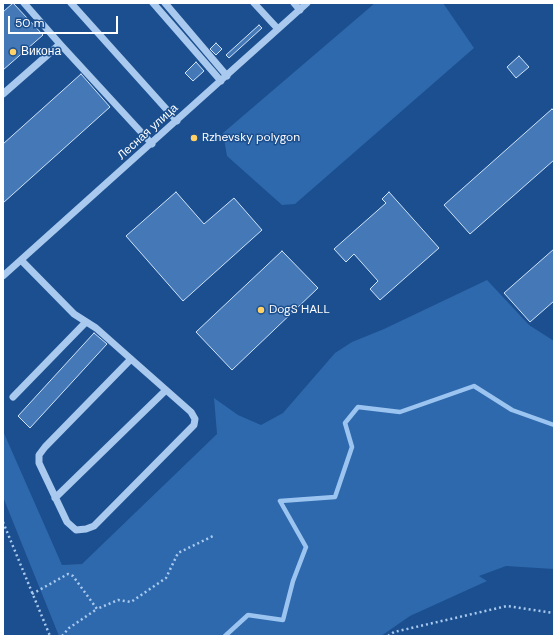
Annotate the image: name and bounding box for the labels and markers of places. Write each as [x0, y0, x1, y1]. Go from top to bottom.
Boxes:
place label: Викона [21, 45, 61, 59]
marker: Викона [8, 47, 18, 57]
place label: Rzhevsky polygon [202, 131, 300, 145]
marker: Rzhevsky polygon [189, 133, 199, 143]
place label: DogS HALL [269, 303, 330, 317]
marker: DogS HALL [256, 305, 266, 315]

